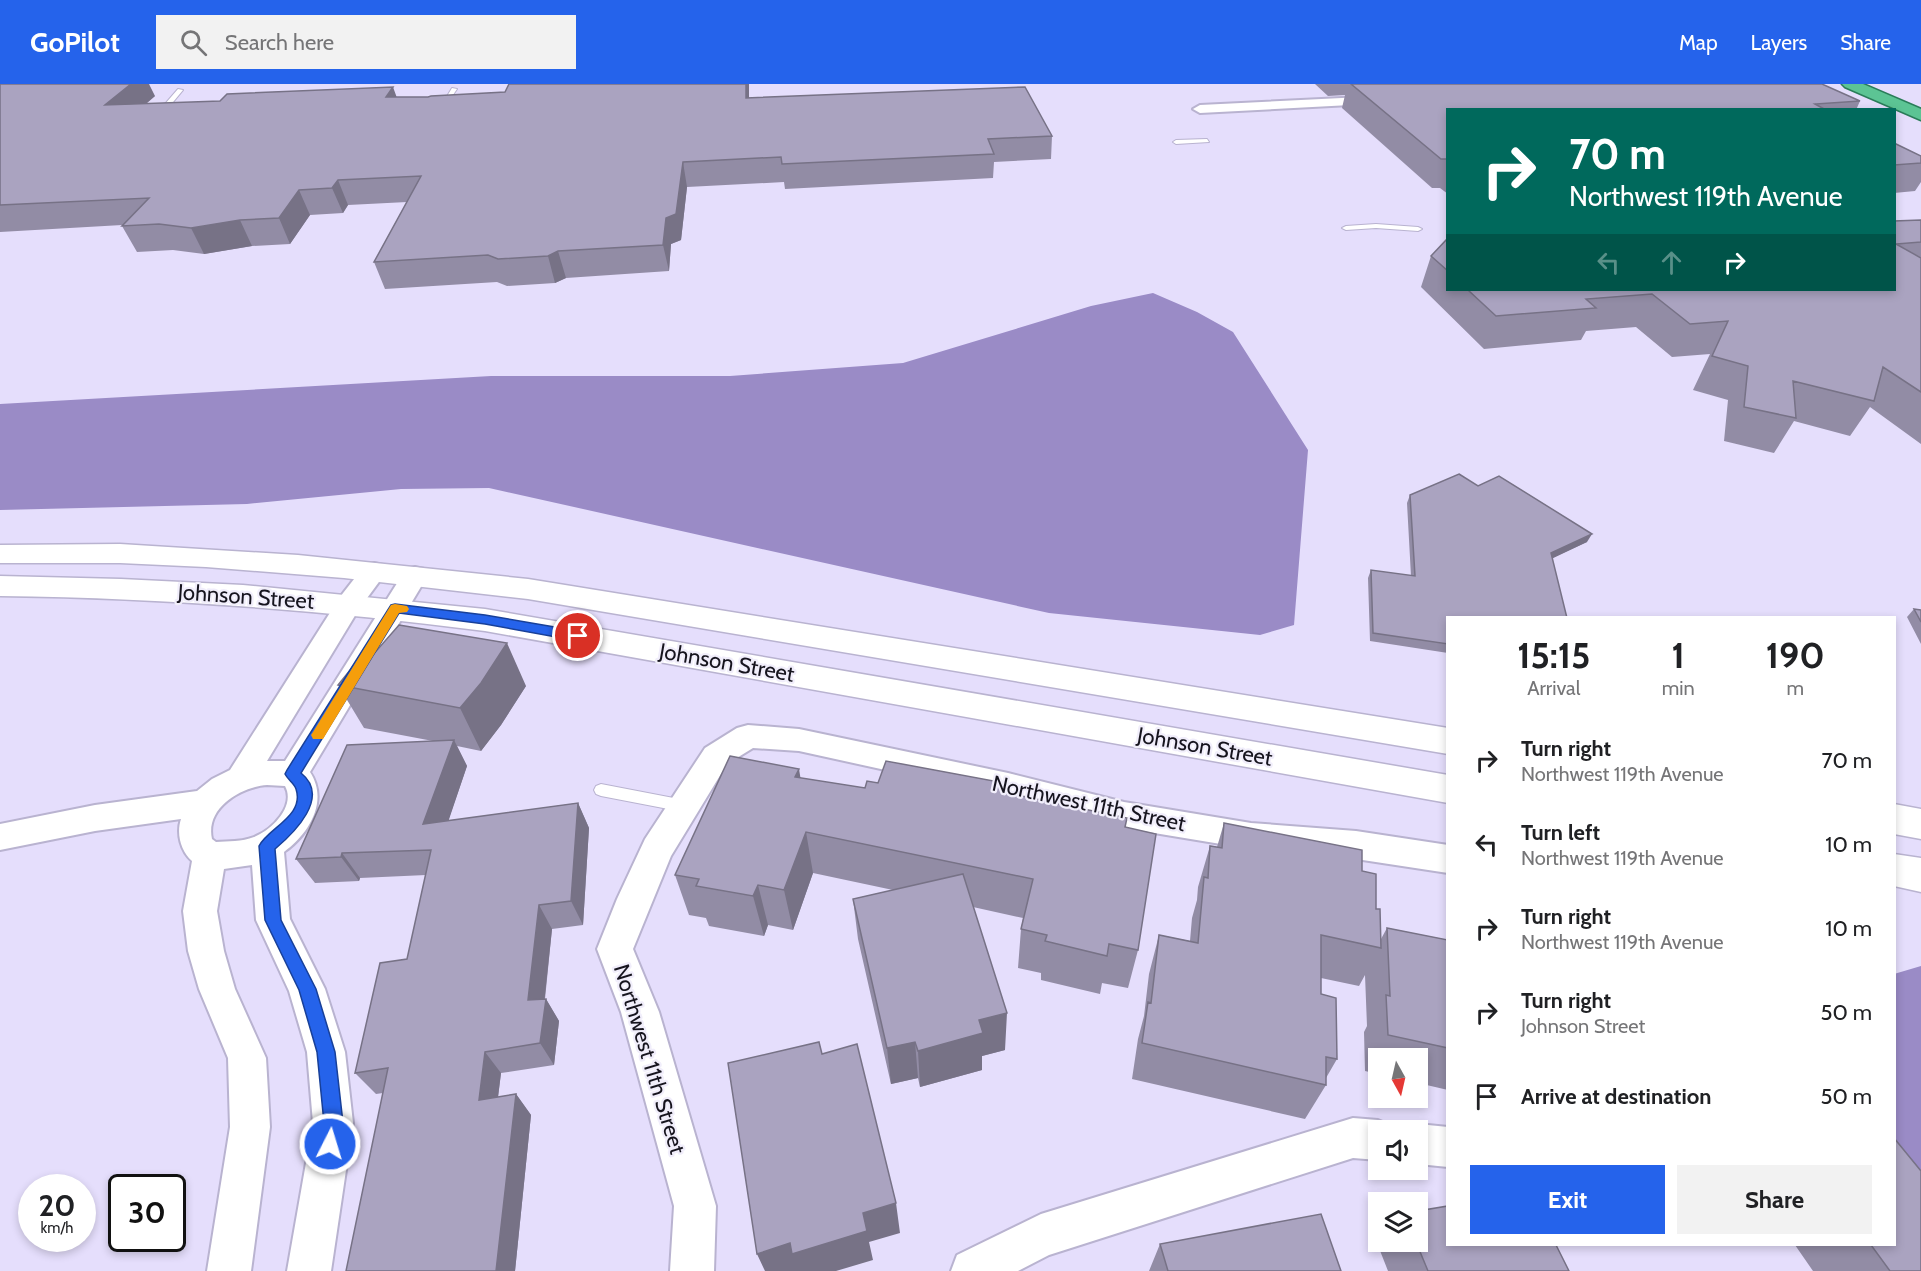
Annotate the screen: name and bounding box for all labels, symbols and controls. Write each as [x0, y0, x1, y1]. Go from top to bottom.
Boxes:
search box [156, 15, 576, 69]
text: GoPilot [30, 25, 120, 59]
icon: search [177, 26, 210, 59]
text: Search here [225, 29, 334, 56]
text: Map [1679, 30, 1718, 55]
text: Layers [1751, 30, 1807, 55]
text: Share [1840, 30, 1891, 55]
text: 70 m [1569, 128, 1666, 180]
icon: right [1470, 132, 1548, 210]
text: Northwest 119th Avenue [1569, 180, 1843, 213]
icon: left [1592, 246, 1625, 279]
icon: ahead [1655, 246, 1688, 279]
icon: right [1718, 246, 1751, 279]
street label: Johnson Street [176, 578, 316, 615]
pin [552, 610, 603, 661]
icon: arrive [561, 619, 594, 652]
text: 15:15 [1517, 633, 1590, 677]
text: 1 [1671, 633, 1685, 677]
text: 190 [1766, 633, 1825, 677]
street label: Johnson Street [656, 637, 797, 688]
text: Arrival [1527, 676, 1580, 700]
text: min [1662, 676, 1695, 700]
text: m [1787, 676, 1804, 700]
street label: Johnson Street [1134, 721, 1275, 772]
text: Turn right [1521, 735, 1611, 762]
icon: right [1470, 744, 1503, 777]
text: 70 m [1822, 747, 1872, 774]
text: Northwest 119th Avenue [1521, 762, 1724, 786]
street label: Northwest 11th Street [990, 770, 1189, 837]
text: Turn left [1521, 819, 1600, 846]
icon: left [1470, 828, 1503, 861]
text: 10 m [1825, 831, 1872, 858]
text: Northwest 119th Avenue [1521, 846, 1724, 870]
text: Turn right [1521, 903, 1611, 930]
icon: right [1470, 912, 1503, 945]
text: 10 m [1825, 915, 1872, 942]
text: Northwest 119th Avenue [1521, 930, 1724, 954]
street label: Northwest 11th Street [608, 961, 691, 1158]
text: Turn right [1521, 987, 1611, 1014]
icon: right [1470, 996, 1503, 1029]
text: 50 m [1820, 999, 1872, 1026]
text: Johnson Street [1521, 1014, 1645, 1038]
north arrow [1368, 1048, 1428, 1108]
map controls [1368, 1048, 1428, 1252]
icon: arrive [1470, 1080, 1503, 1113]
text: Arrive at destination [1521, 1083, 1711, 1110]
text: 50 m [1820, 1083, 1872, 1110]
position arrow [298, 1112, 362, 1176]
button: sound [1368, 1120, 1428, 1180]
button: Exit [1470, 1165, 1665, 1234]
button: Share [1677, 1165, 1872, 1234]
speed limit sign: 30 [108, 1174, 186, 1252]
text: 20 [38, 1187, 76, 1224]
button: layers [1368, 1192, 1428, 1252]
text: km/h [41, 1219, 73, 1237]

